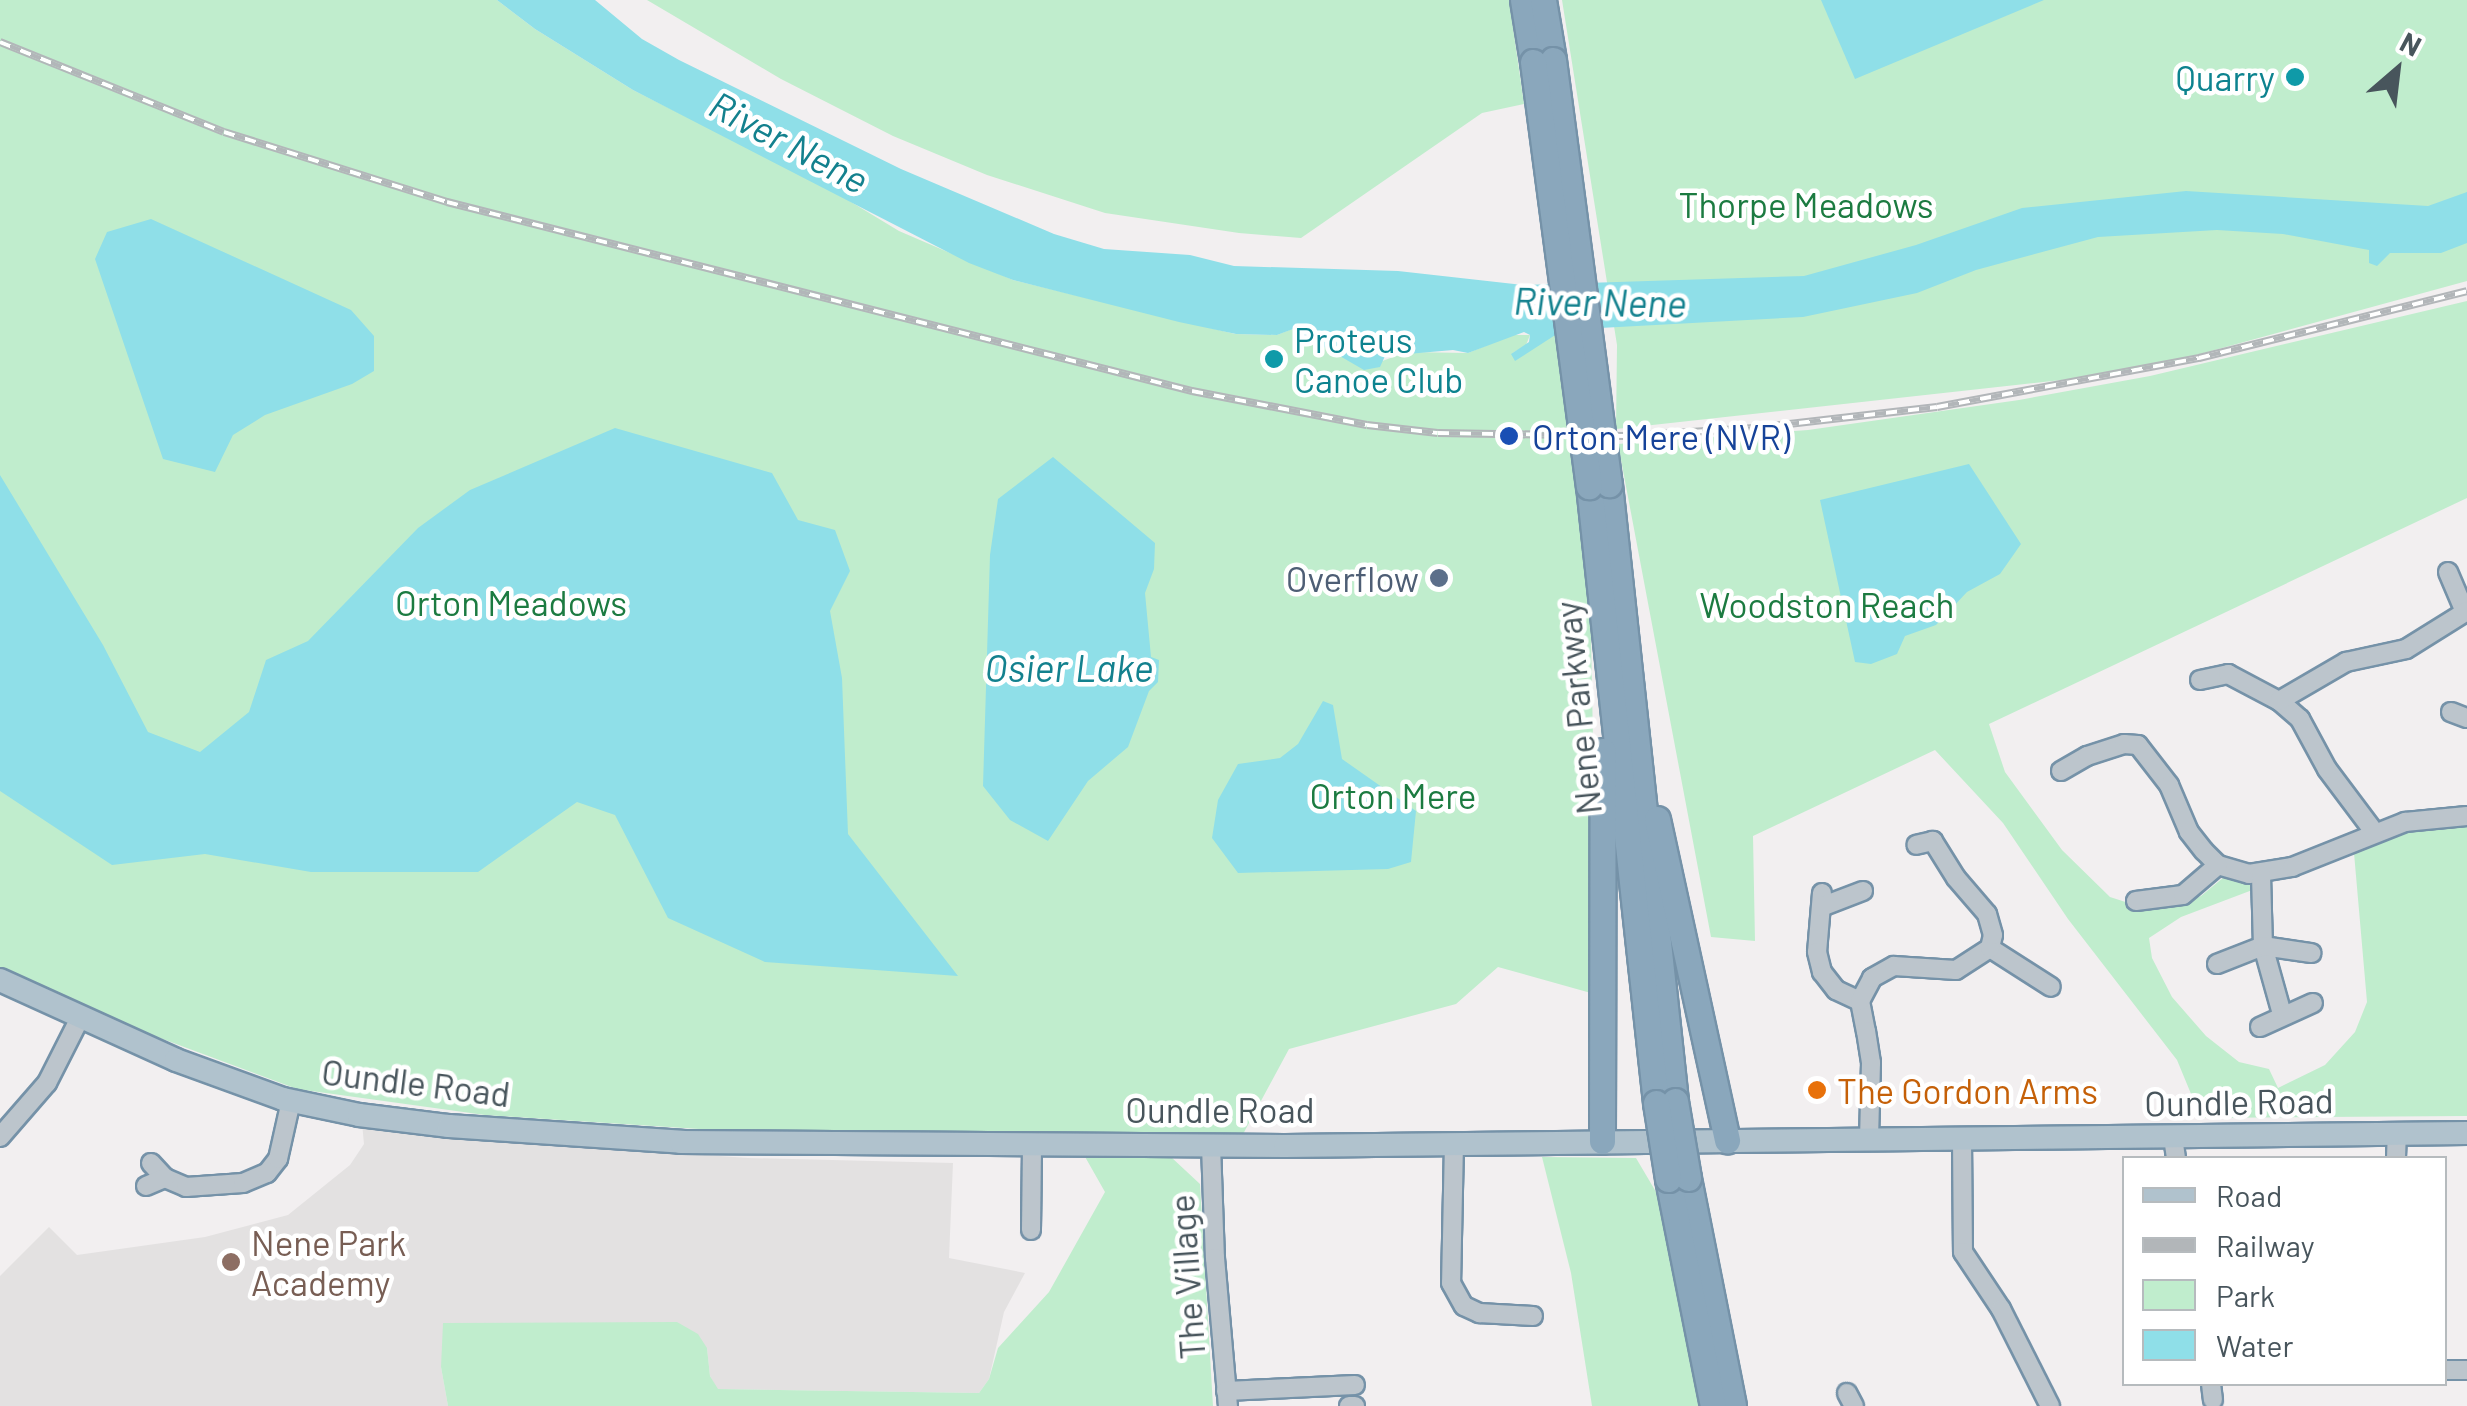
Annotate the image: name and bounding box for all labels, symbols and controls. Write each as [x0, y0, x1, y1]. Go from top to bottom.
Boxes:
north arrow [2347, 20, 2447, 120]
text: N [2395, 24, 2427, 63]
place label: Quarry [2176, 56, 2275, 98]
marker: Quarry [2284, 66, 2306, 88]
water label: River Nene [702, 81, 876, 203]
park label: Thorpe Meadows [1679, 183, 1933, 225]
water label: River Nene [1513, 278, 1687, 326]
place label: Proteus Canoe Club [1294, 318, 1463, 400]
marker: Proteus Canoe Club [1263, 348, 1285, 370]
place label: Orton Mere (NVR) [1532, 415, 1790, 457]
marker: Orton Mere (NVR) [1496, 423, 1522, 449]
place label: Overflow [1286, 557, 1419, 599]
marker: Overflow [1428, 567, 1450, 589]
park label: Orton Meadows [395, 581, 627, 623]
park label: Woodston Reach [1700, 583, 1954, 625]
street label: Nene Parkway [1545, 599, 1609, 817]
water label: Osier Lake [985, 645, 1153, 691]
park label: Orton Mere [1309, 774, 1477, 816]
street label: Oundle Road [319, 1050, 513, 1114]
place label: The Gordon Arms [1837, 1069, 2098, 1111]
street label: Oundle Road [2144, 1078, 2334, 1124]
marker: The Gordon Arms [1806, 1079, 1828, 1101]
street label: Oundle Road [1125, 1088, 1315, 1130]
legend [2122, 1156, 2447, 1386]
text: Road [2216, 1177, 2282, 1213]
street label: The Village [1159, 1193, 1213, 1361]
place label: Nene Park Academy [251, 1221, 406, 1303]
text: Railway [2216, 1227, 2315, 1263]
marker: Nene Park Academy [220, 1251, 242, 1273]
text: Park [2216, 1277, 2275, 1313]
text: Water [2216, 1327, 2294, 1363]

